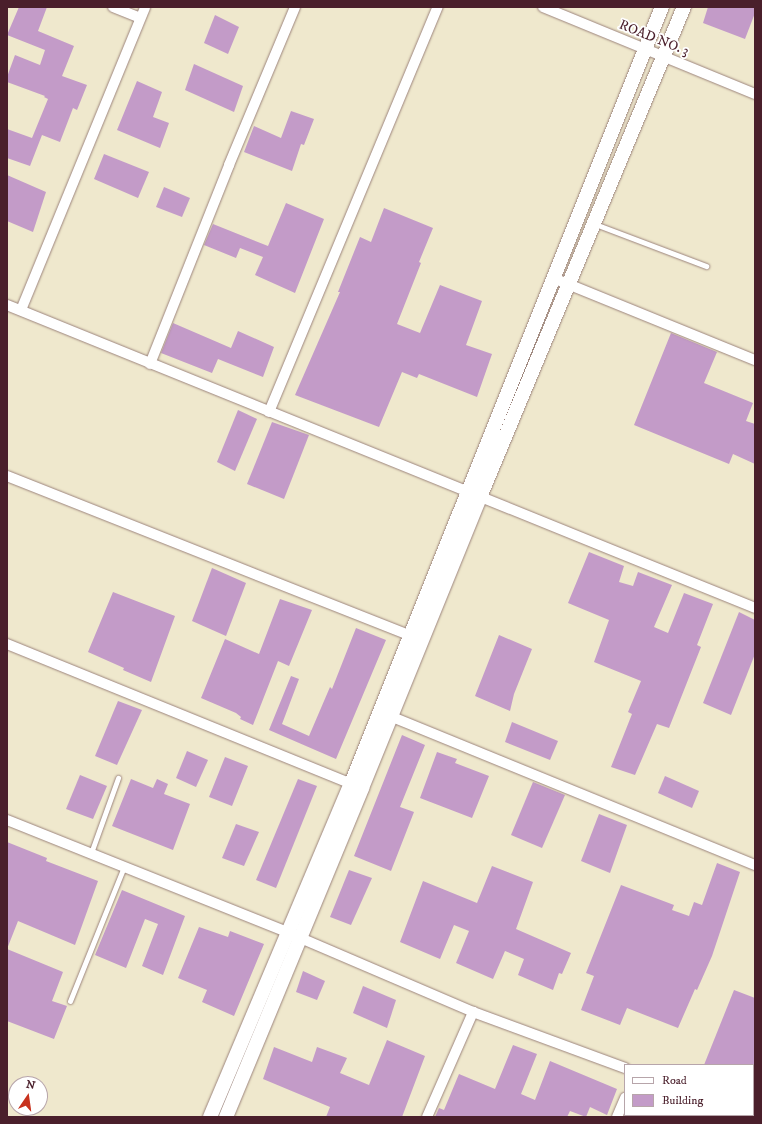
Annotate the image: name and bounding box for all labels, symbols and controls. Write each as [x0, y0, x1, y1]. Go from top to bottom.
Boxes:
street label: ROAD NO. 3 [617, 16, 691, 60]
legend [624, 1064, 754, 1116]
text: Road [662, 1073, 687, 1088]
north arrow [8, 1076, 48, 1116]
text: N [24, 1077, 36, 1093]
text: Building [662, 1093, 703, 1108]

